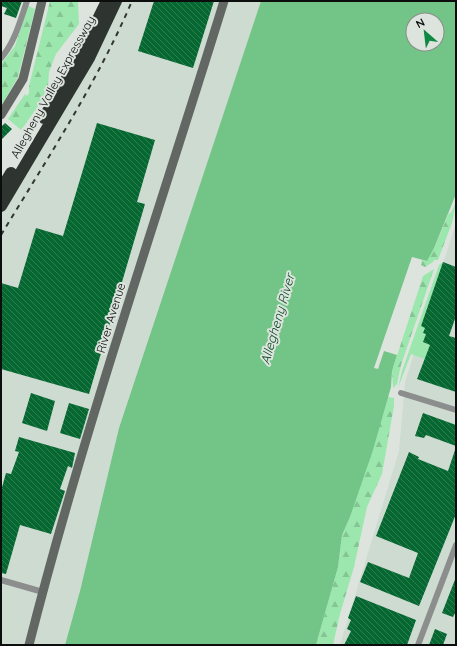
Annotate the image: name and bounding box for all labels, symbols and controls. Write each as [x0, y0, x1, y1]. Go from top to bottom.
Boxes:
north arrow [405, 12, 445, 52]
street label: Allegheny Valley Expressway [7, 13, 98, 161]
text: N [413, 15, 427, 31]
water label: Allegheny River [256, 270, 298, 366]
street label: River Avenue [93, 281, 128, 355]

